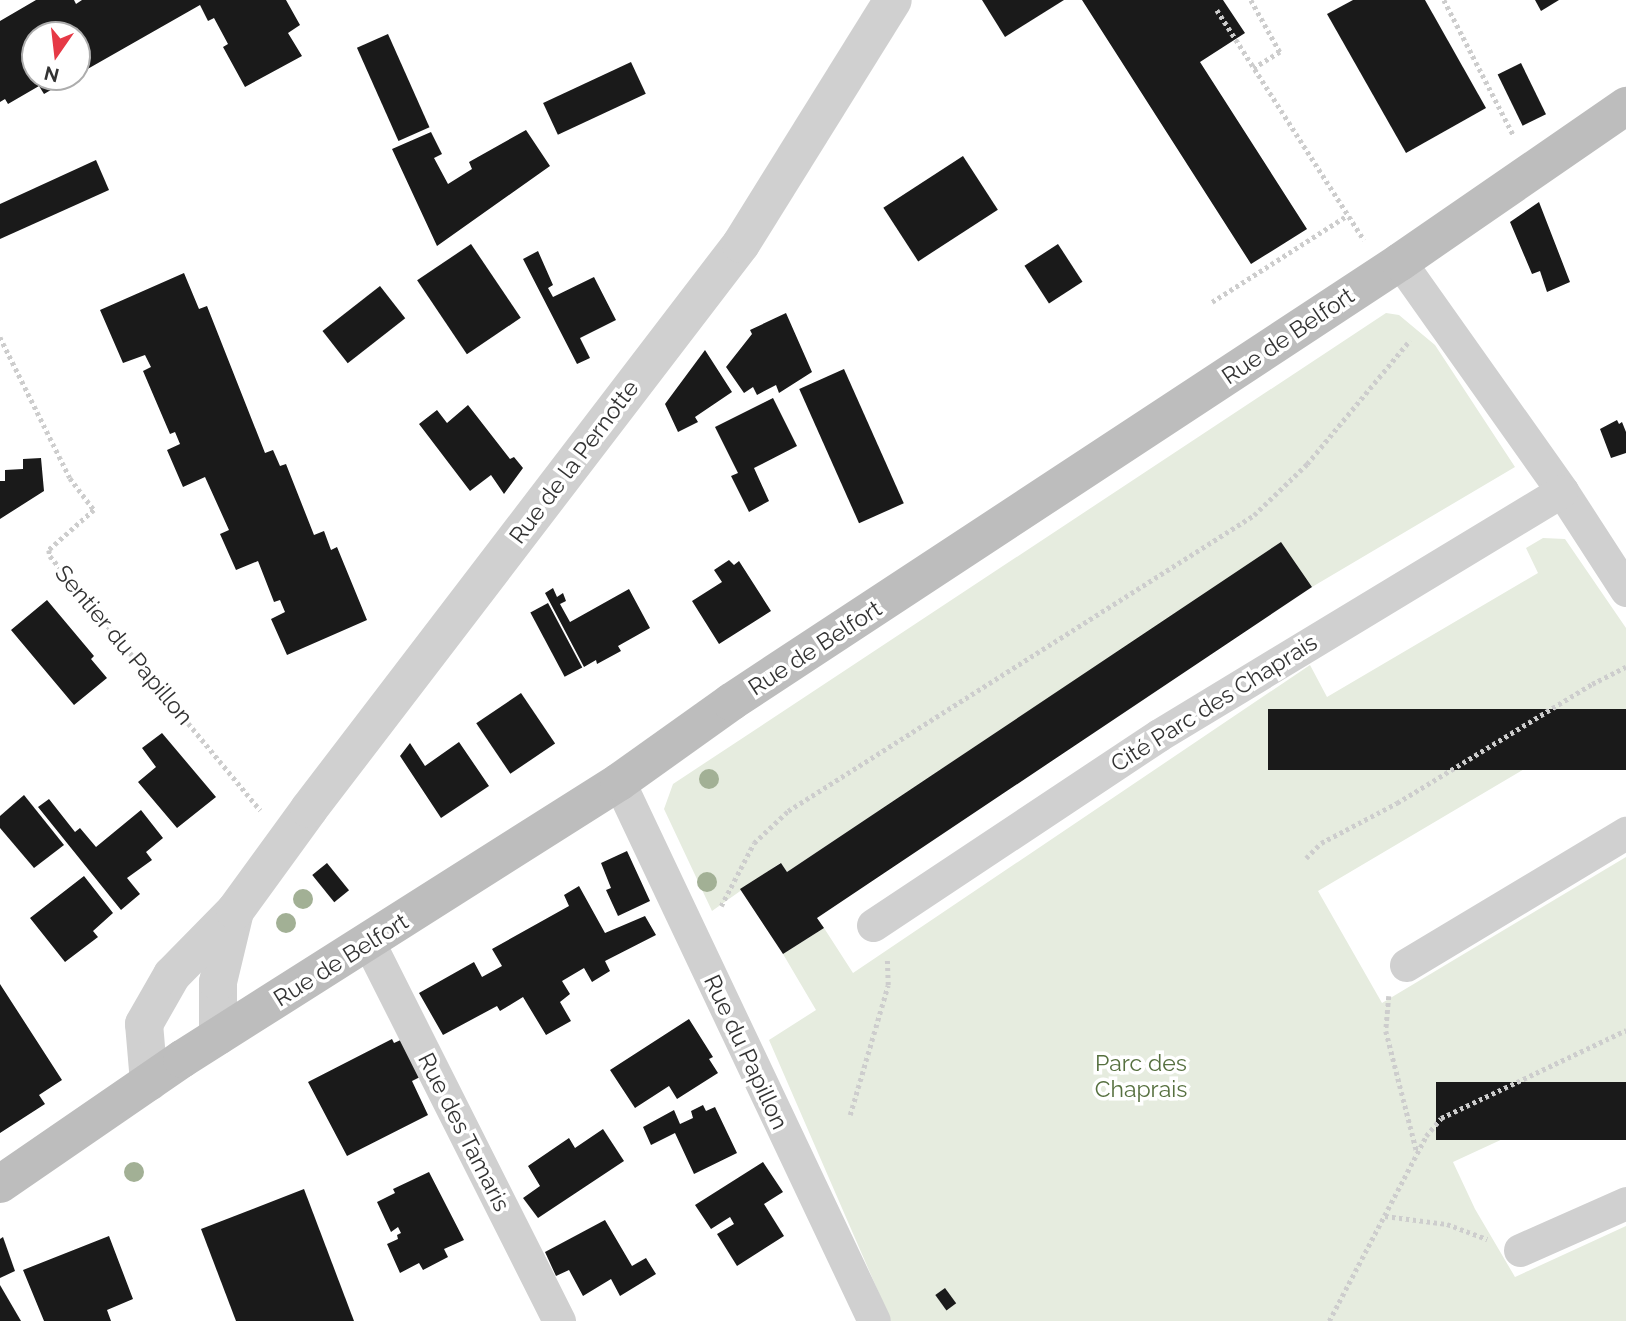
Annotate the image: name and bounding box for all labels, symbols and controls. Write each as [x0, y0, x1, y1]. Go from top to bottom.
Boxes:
north arrow [21, 21, 91, 91]
text: N [42, 62, 61, 87]
street label: Rue de Belfort [1217, 282, 1359, 390]
street label: Rue de la Pernotte [504, 375, 644, 549]
street label: Sentier du Papillon [49, 559, 199, 731]
street label: Rue de Belfort [743, 595, 887, 701]
street label: Cité Parc des Chaprais [1106, 628, 1322, 778]
street label: Rue de Belfort [269, 908, 413, 1012]
street label: Rue du Papillon [698, 970, 794, 1134]
street label: Rue des Tamaris [412, 1048, 516, 1216]
park label: Parc des Chaprais [1095, 1049, 1187, 1103]

